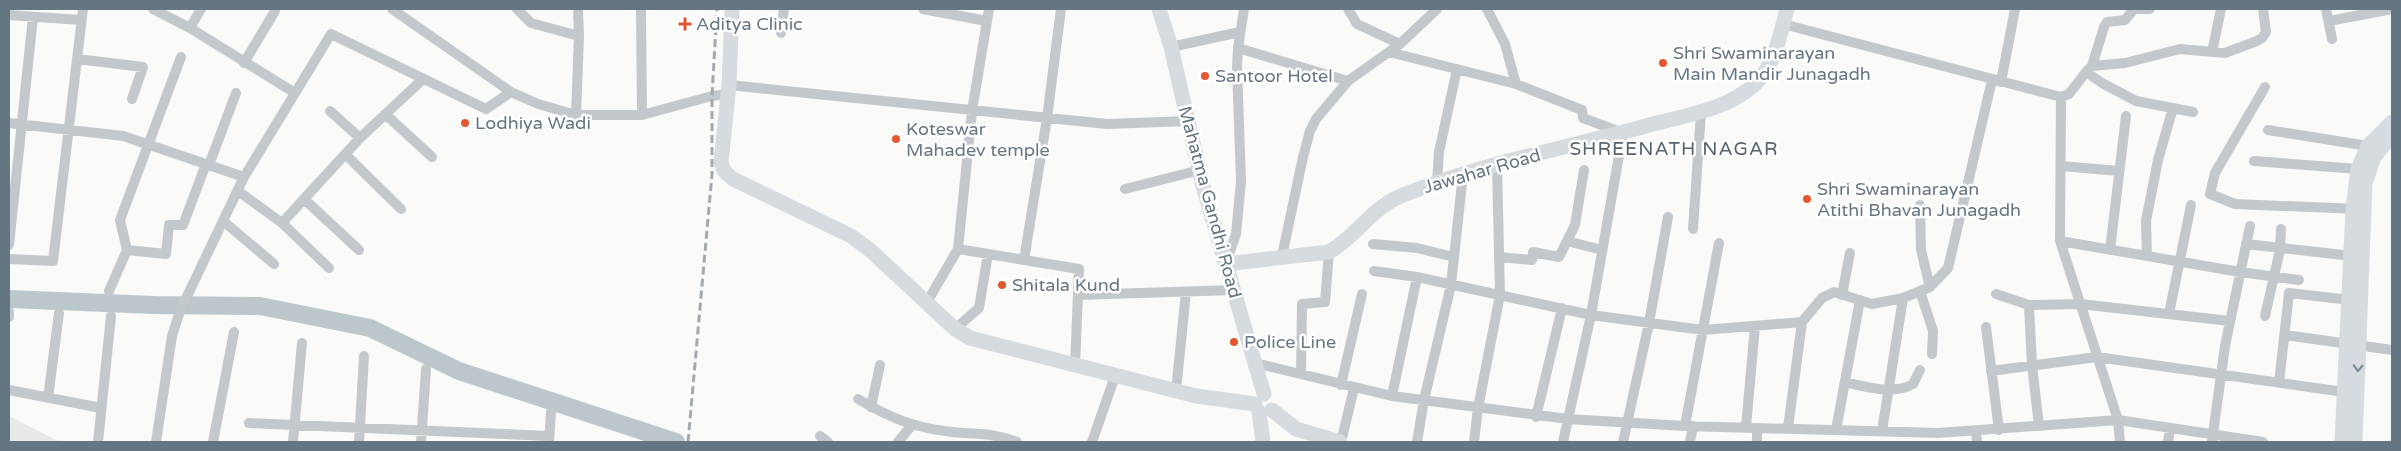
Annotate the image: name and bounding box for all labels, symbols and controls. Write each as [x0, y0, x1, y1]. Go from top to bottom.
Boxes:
place label: Aditya Clinic [696, 13, 803, 35]
marker: Aditya Clinic [678, 17, 692, 31]
place label: Shri Swaminarayan Main Mandir Junagadh [1673, 42, 1871, 85]
marker: Shri Swaminarayan Main Mandir Junagadh [1657, 57, 1669, 69]
place label: Santoor Hotel [1215, 65, 1333, 87]
marker: Santoor Hotel [1199, 70, 1211, 82]
street label: Mahatma Gandhi Road [1174, 104, 1246, 300]
place label: Lodhiya Wadi [475, 112, 591, 134]
marker: Lodhiya Wadi [459, 117, 471, 129]
place label: Koteswar Mahadev temple [906, 118, 1050, 161]
marker: Koteswar Mahadev temple [890, 133, 902, 145]
district label: SHREENATH NAGAR [1569, 138, 1779, 160]
street label: Jawahar Road [1421, 144, 1543, 198]
place label: Shri Swaminarayan Atithi Bhavan Junagadh [1817, 178, 2021, 221]
marker: Shri Swaminarayan Atithi Bhavan Junagadh [1801, 193, 1813, 205]
place label: Shitala Kund [1012, 274, 1120, 296]
marker: Shitala Kund [996, 279, 1008, 291]
place label: Police Line [1244, 331, 1336, 353]
marker: Police Line [1228, 336, 1240, 348]
one-way arrow [2353, 364, 2364, 372]

